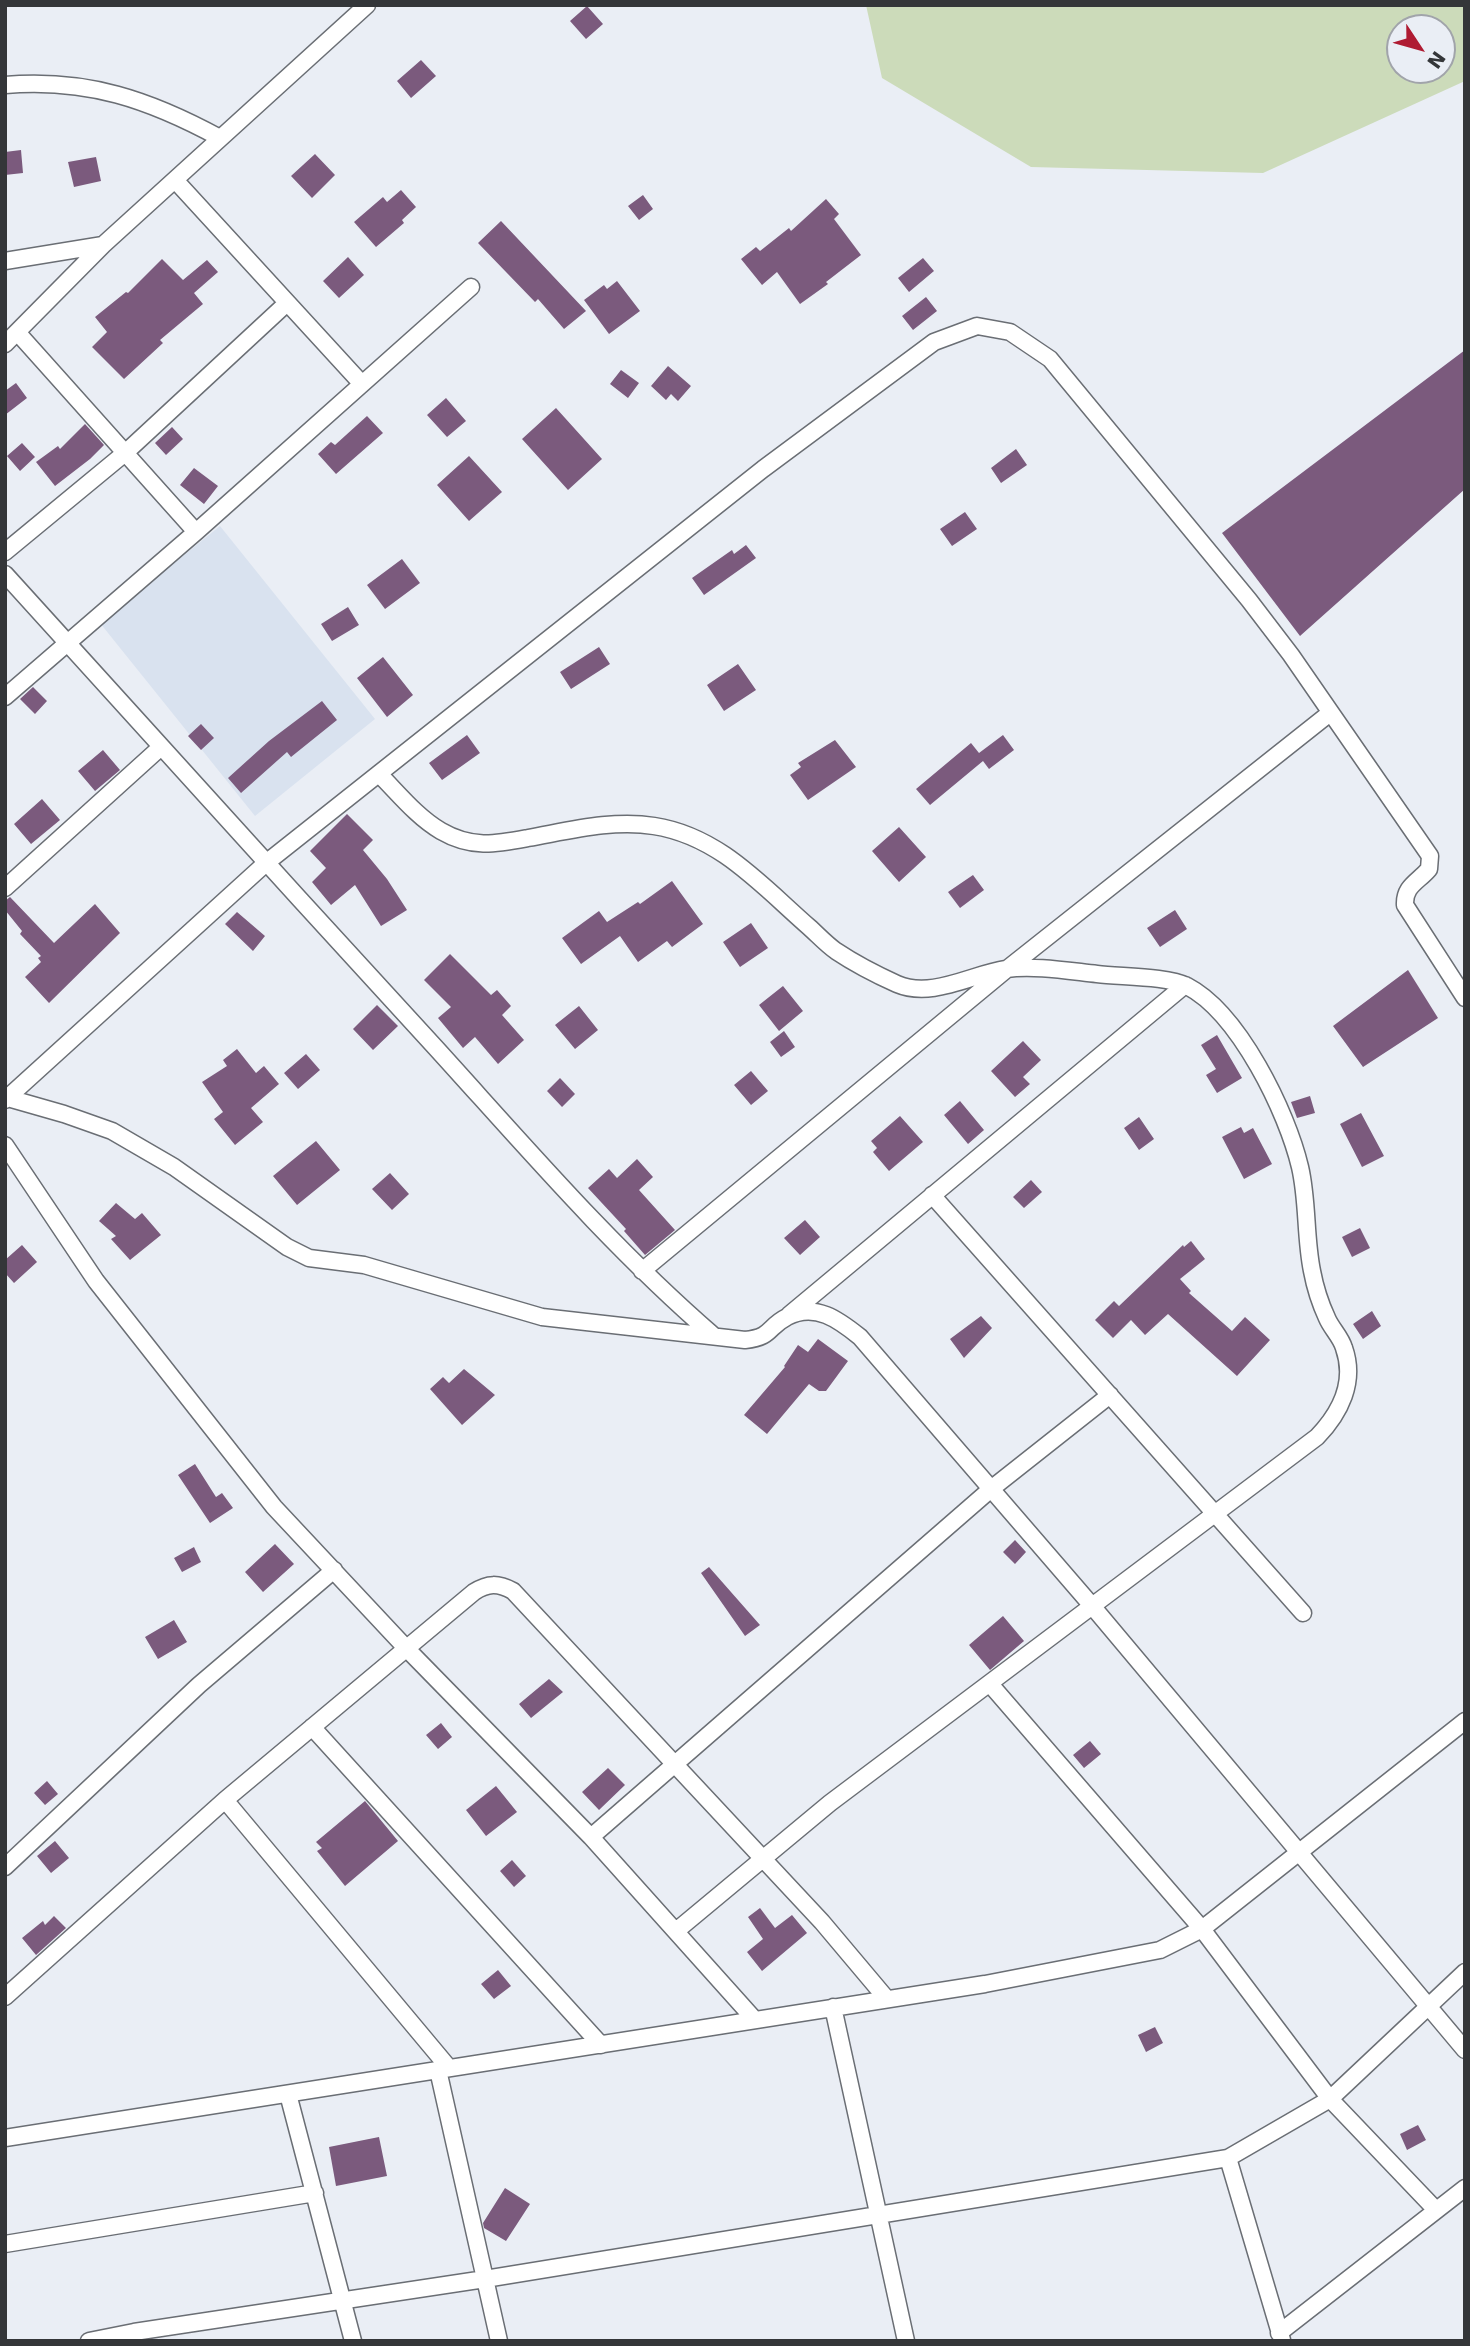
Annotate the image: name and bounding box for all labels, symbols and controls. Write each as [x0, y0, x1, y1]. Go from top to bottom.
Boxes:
north arrow [1386, 14, 1456, 84]
text: N [1423, 47, 1450, 73]

